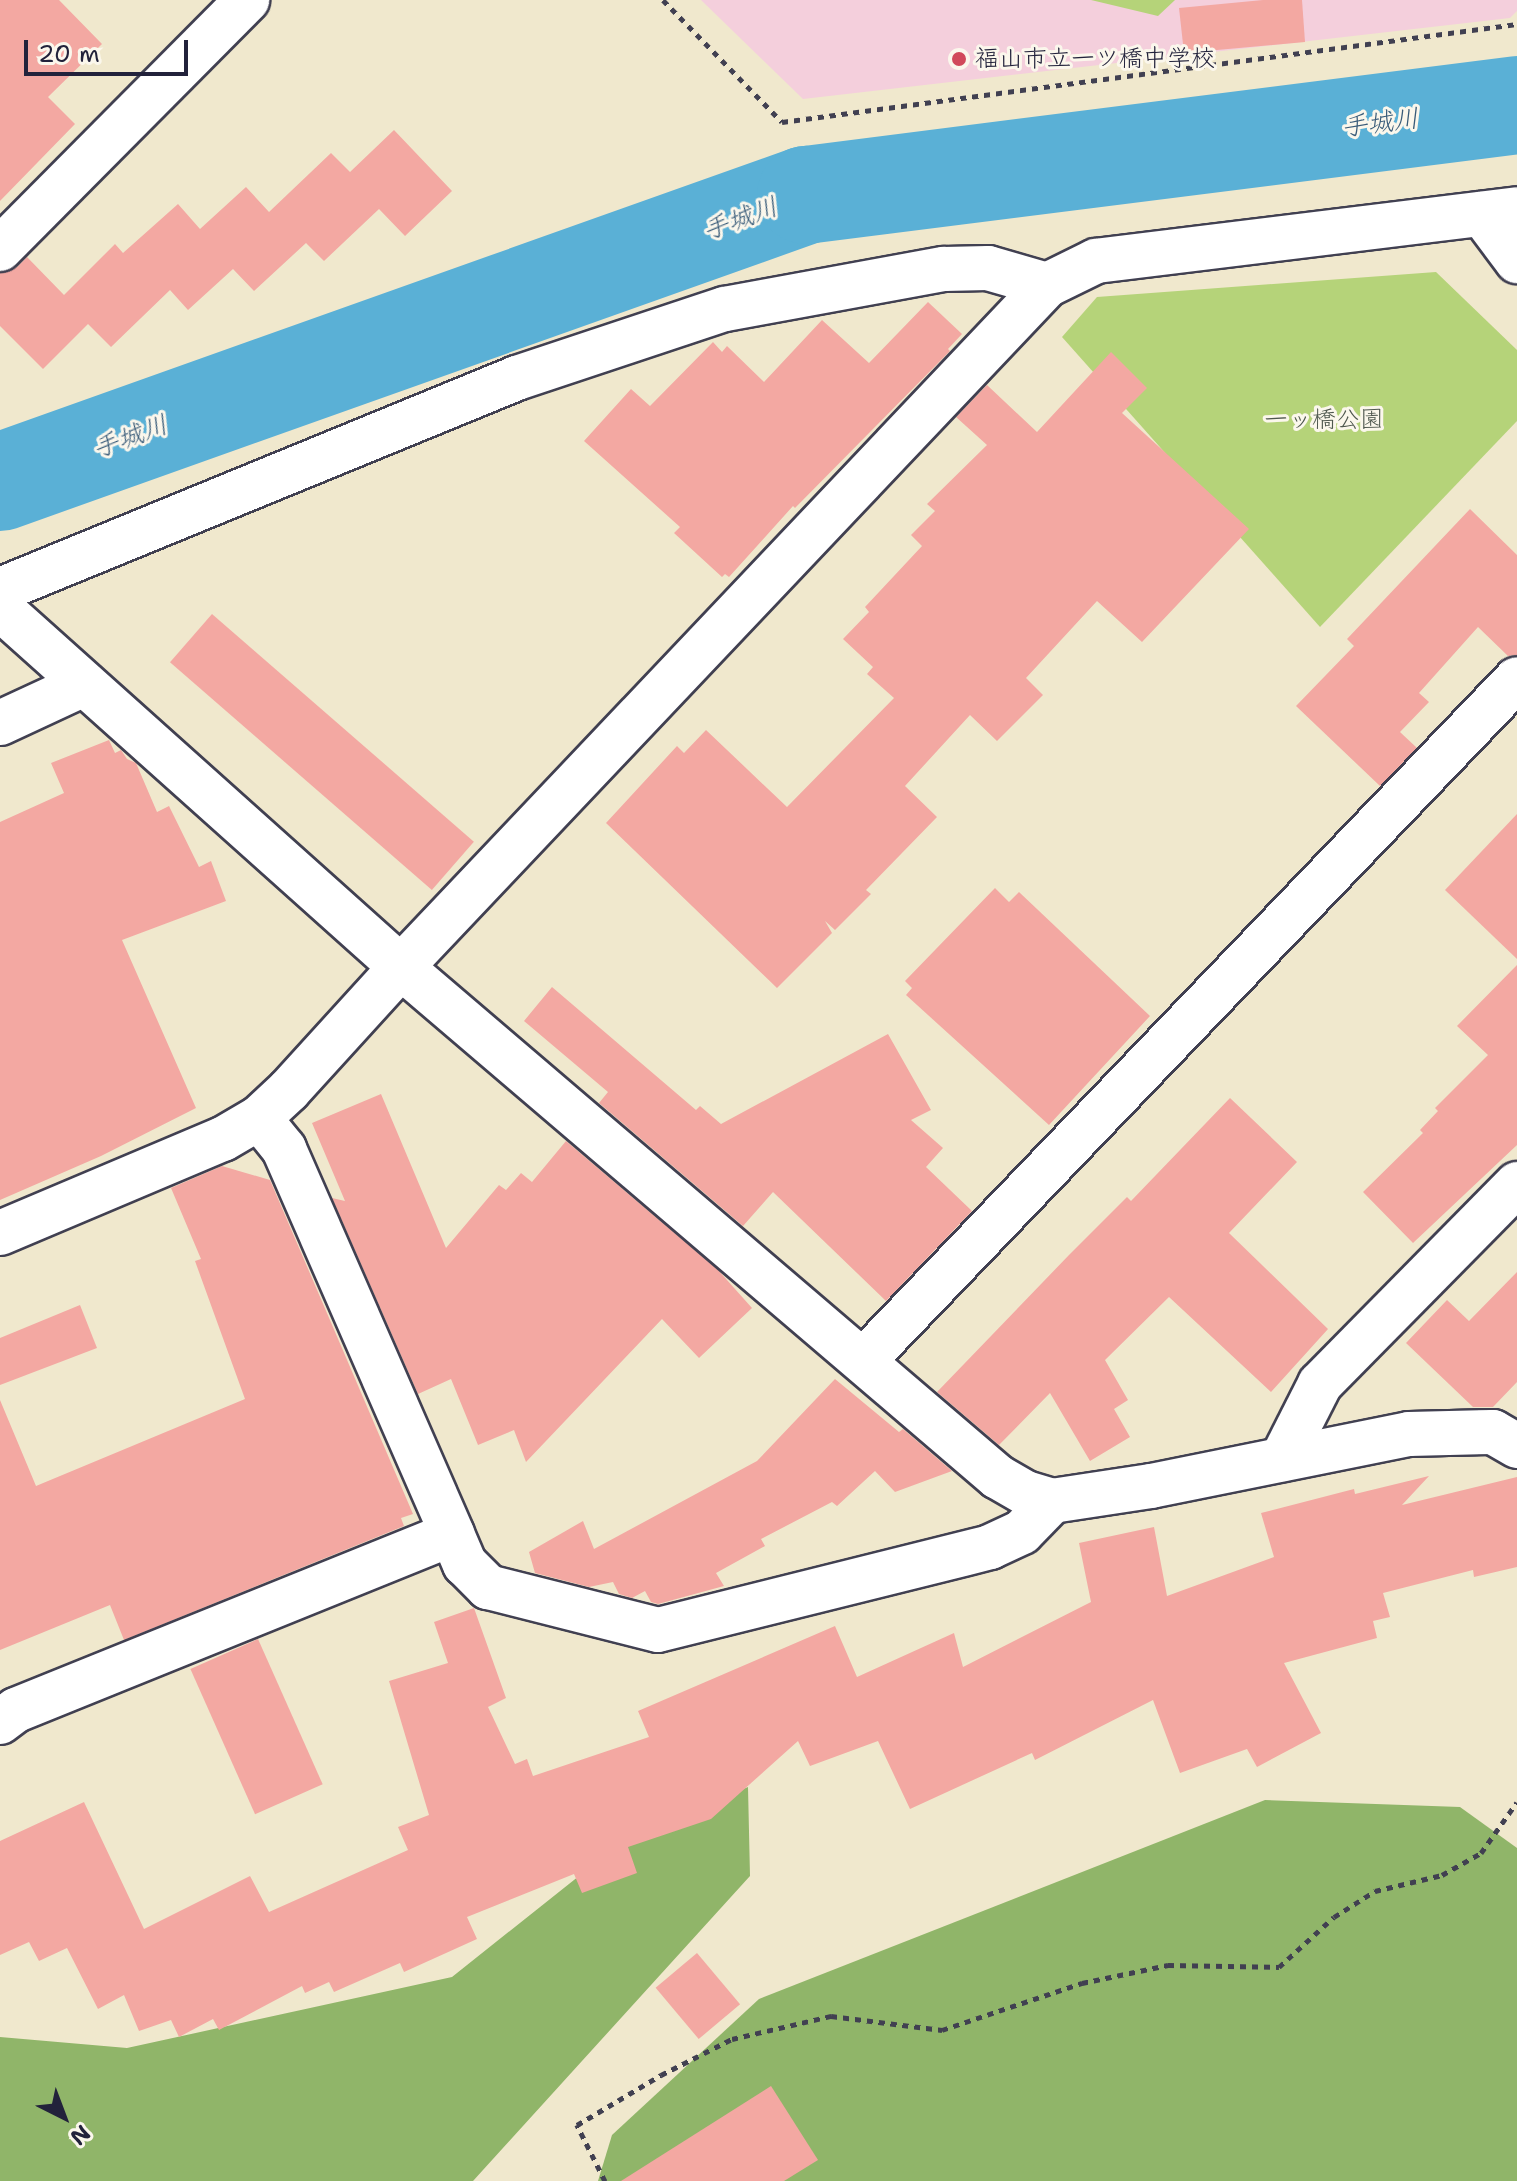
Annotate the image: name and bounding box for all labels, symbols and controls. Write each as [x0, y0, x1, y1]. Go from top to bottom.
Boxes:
scale bar [28, 24, 192, 74]
text: 20 m [38, 38, 100, 70]
place label: 福山市立一ツ橋中学校 [975, 45, 1215, 73]
marker: 福山市立一ツ橋中学校 [950, 50, 968, 68]
water label: 手城川 [1339, 102, 1421, 142]
water label: 手城川 [698, 190, 782, 246]
park label: 一ッ橋公園 [1264, 406, 1384, 434]
water label: 手城川 [88, 408, 172, 464]
north arrow [24, 2077, 104, 2157]
text: N [64, 2119, 97, 2152]

